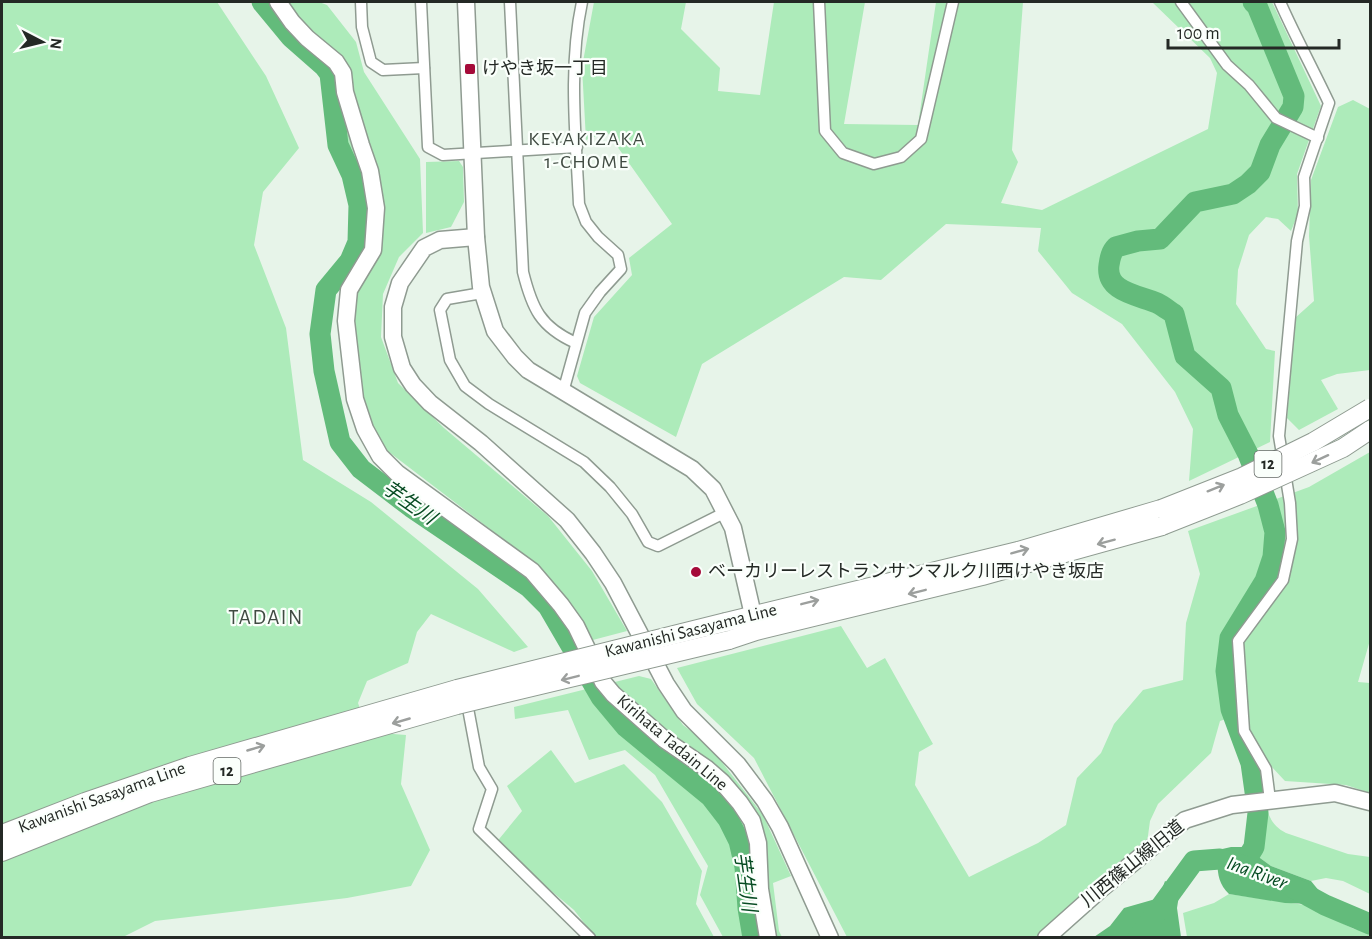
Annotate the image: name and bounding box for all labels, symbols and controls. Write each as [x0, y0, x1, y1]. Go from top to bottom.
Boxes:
north arrow [12, 12, 72, 72]
scale bar [1168, 12, 1339, 50]
text: 100 m [1177, 25, 1220, 43]
text: N [47, 37, 65, 50]
place label: けやき坂一丁目 [482, 59, 608, 78]
marker: けやき坂一丁目 [463, 62, 477, 76]
district label: KEYAKIZAKA 1-CHOME [528, 129, 646, 172]
road number: 12 [1254, 451, 1282, 477]
one-way arrow [1311, 453, 1329, 465]
water label: 芋生川 [379, 477, 442, 530]
one-way arrow [1206, 482, 1224, 493]
one-way arrow [1097, 537, 1116, 548]
one-way arrow [1010, 545, 1029, 556]
place label: ベーカリーレストランサンマルク川西けやき坂店 [708, 562, 1104, 581]
marker: ベーカリーレストランサンマルク川西けやき坂店 [689, 565, 703, 579]
one-way arrow [908, 586, 927, 598]
one-way arrow [800, 595, 819, 607]
street label: Kawanishi Sasayama Line [603, 601, 779, 661]
district label: TADAIN [228, 607, 304, 628]
one-way arrow [561, 673, 580, 685]
street label: Kirihata Tadain Line [613, 692, 731, 794]
one-way arrow [392, 716, 411, 728]
one-way arrow [246, 741, 265, 753]
road number: 12 [214, 758, 240, 784]
street label: Kawanishi Sasayama Line [16, 759, 188, 837]
street label: 川西篠山線旧道 [1077, 816, 1188, 911]
water label: 芋生川 [731, 851, 760, 915]
water label: Ina River [1224, 853, 1290, 893]

